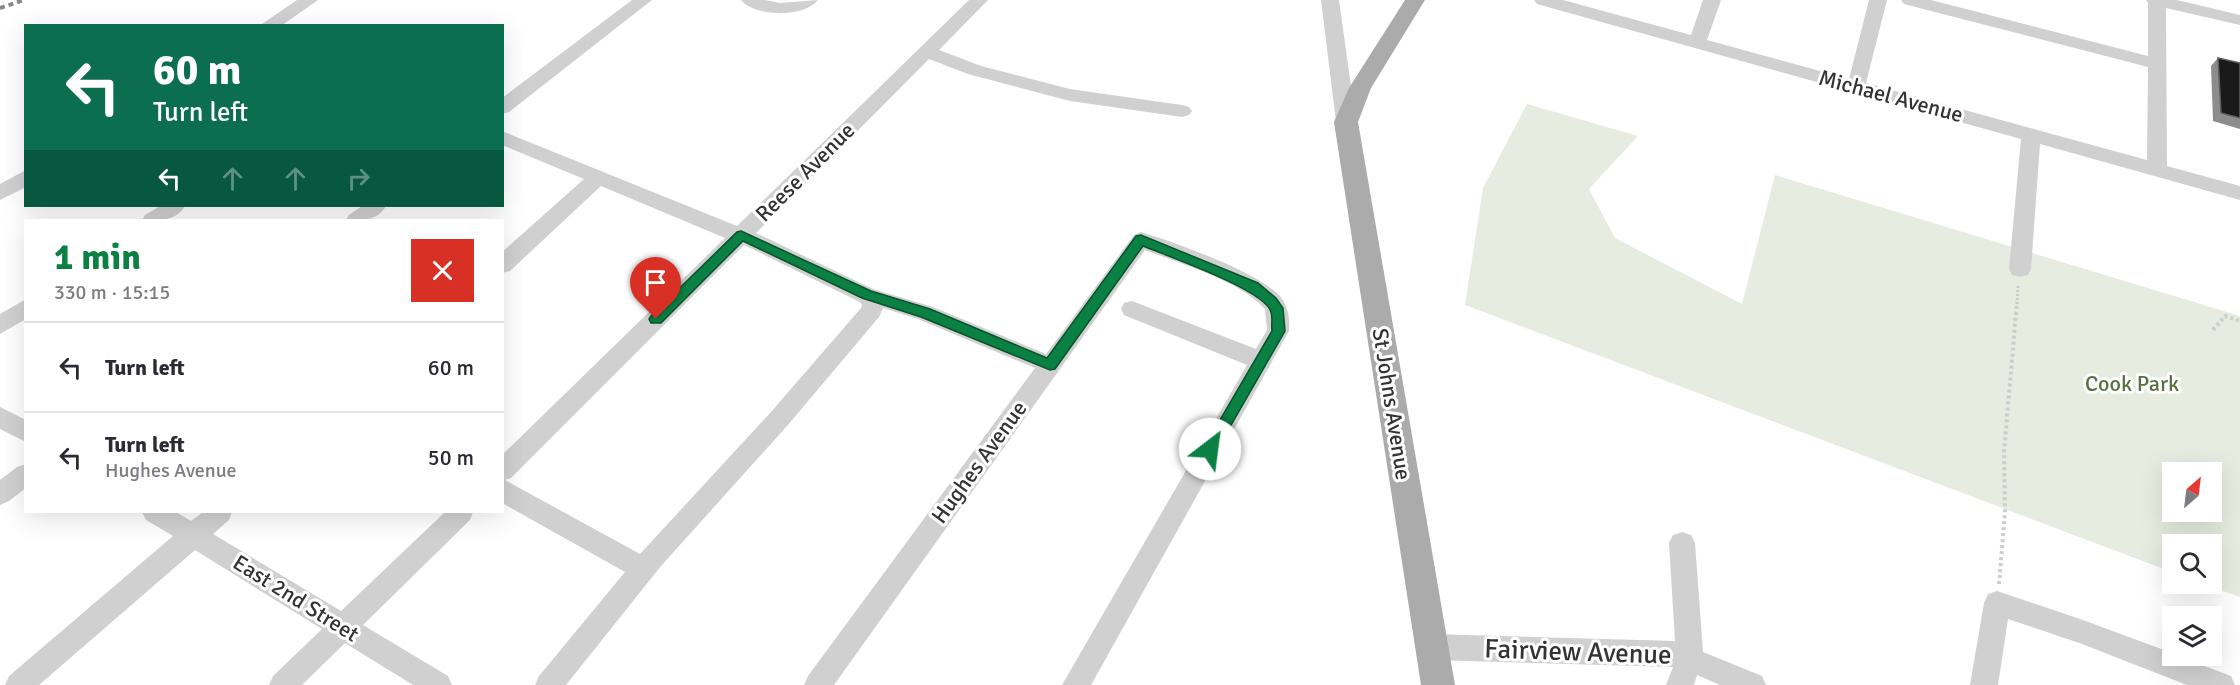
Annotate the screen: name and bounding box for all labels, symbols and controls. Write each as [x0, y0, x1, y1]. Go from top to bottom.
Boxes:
text: 60 m [153, 45, 242, 96]
icon: left [54, 48, 132, 126]
street label: Michael Avenue [1816, 64, 1966, 128]
text: Turn left [153, 96, 248, 129]
street label: Reese Avenue [750, 117, 860, 227]
icon: left [153, 162, 186, 195]
icon: ahead [216, 162, 249, 195]
icon: ahead [279, 162, 312, 195]
icon: right [342, 162, 375, 195]
text: 1 min [54, 235, 141, 280]
button: close [411, 239, 474, 302]
pin [630, 257, 681, 319]
icon: arrive [639, 266, 672, 299]
text: 330 m · 15:15 [54, 280, 170, 305]
street label: St Johns Avenue [1367, 326, 1417, 482]
icon: left [54, 351, 87, 384]
text: Turn left [105, 354, 185, 381]
text: 60 m [428, 354, 474, 381]
park label: Cook Park [2085, 370, 2179, 397]
street label: Hughes Avenue [926, 396, 1032, 528]
position arrow [1178, 417, 1242, 481]
text: Turn left [105, 431, 185, 458]
icon: left [54, 441, 87, 474]
text: 50 m [428, 444, 474, 471]
text: Hughes Avenue [105, 458, 237, 483]
north arrow [2162, 462, 2222, 522]
map controls [2162, 462, 2222, 666]
button: search [2162, 534, 2222, 594]
street label: East 2nd Street [228, 549, 364, 648]
button: layers [2162, 606, 2222, 666]
street label: Fairview Avenue [1484, 632, 1672, 672]

